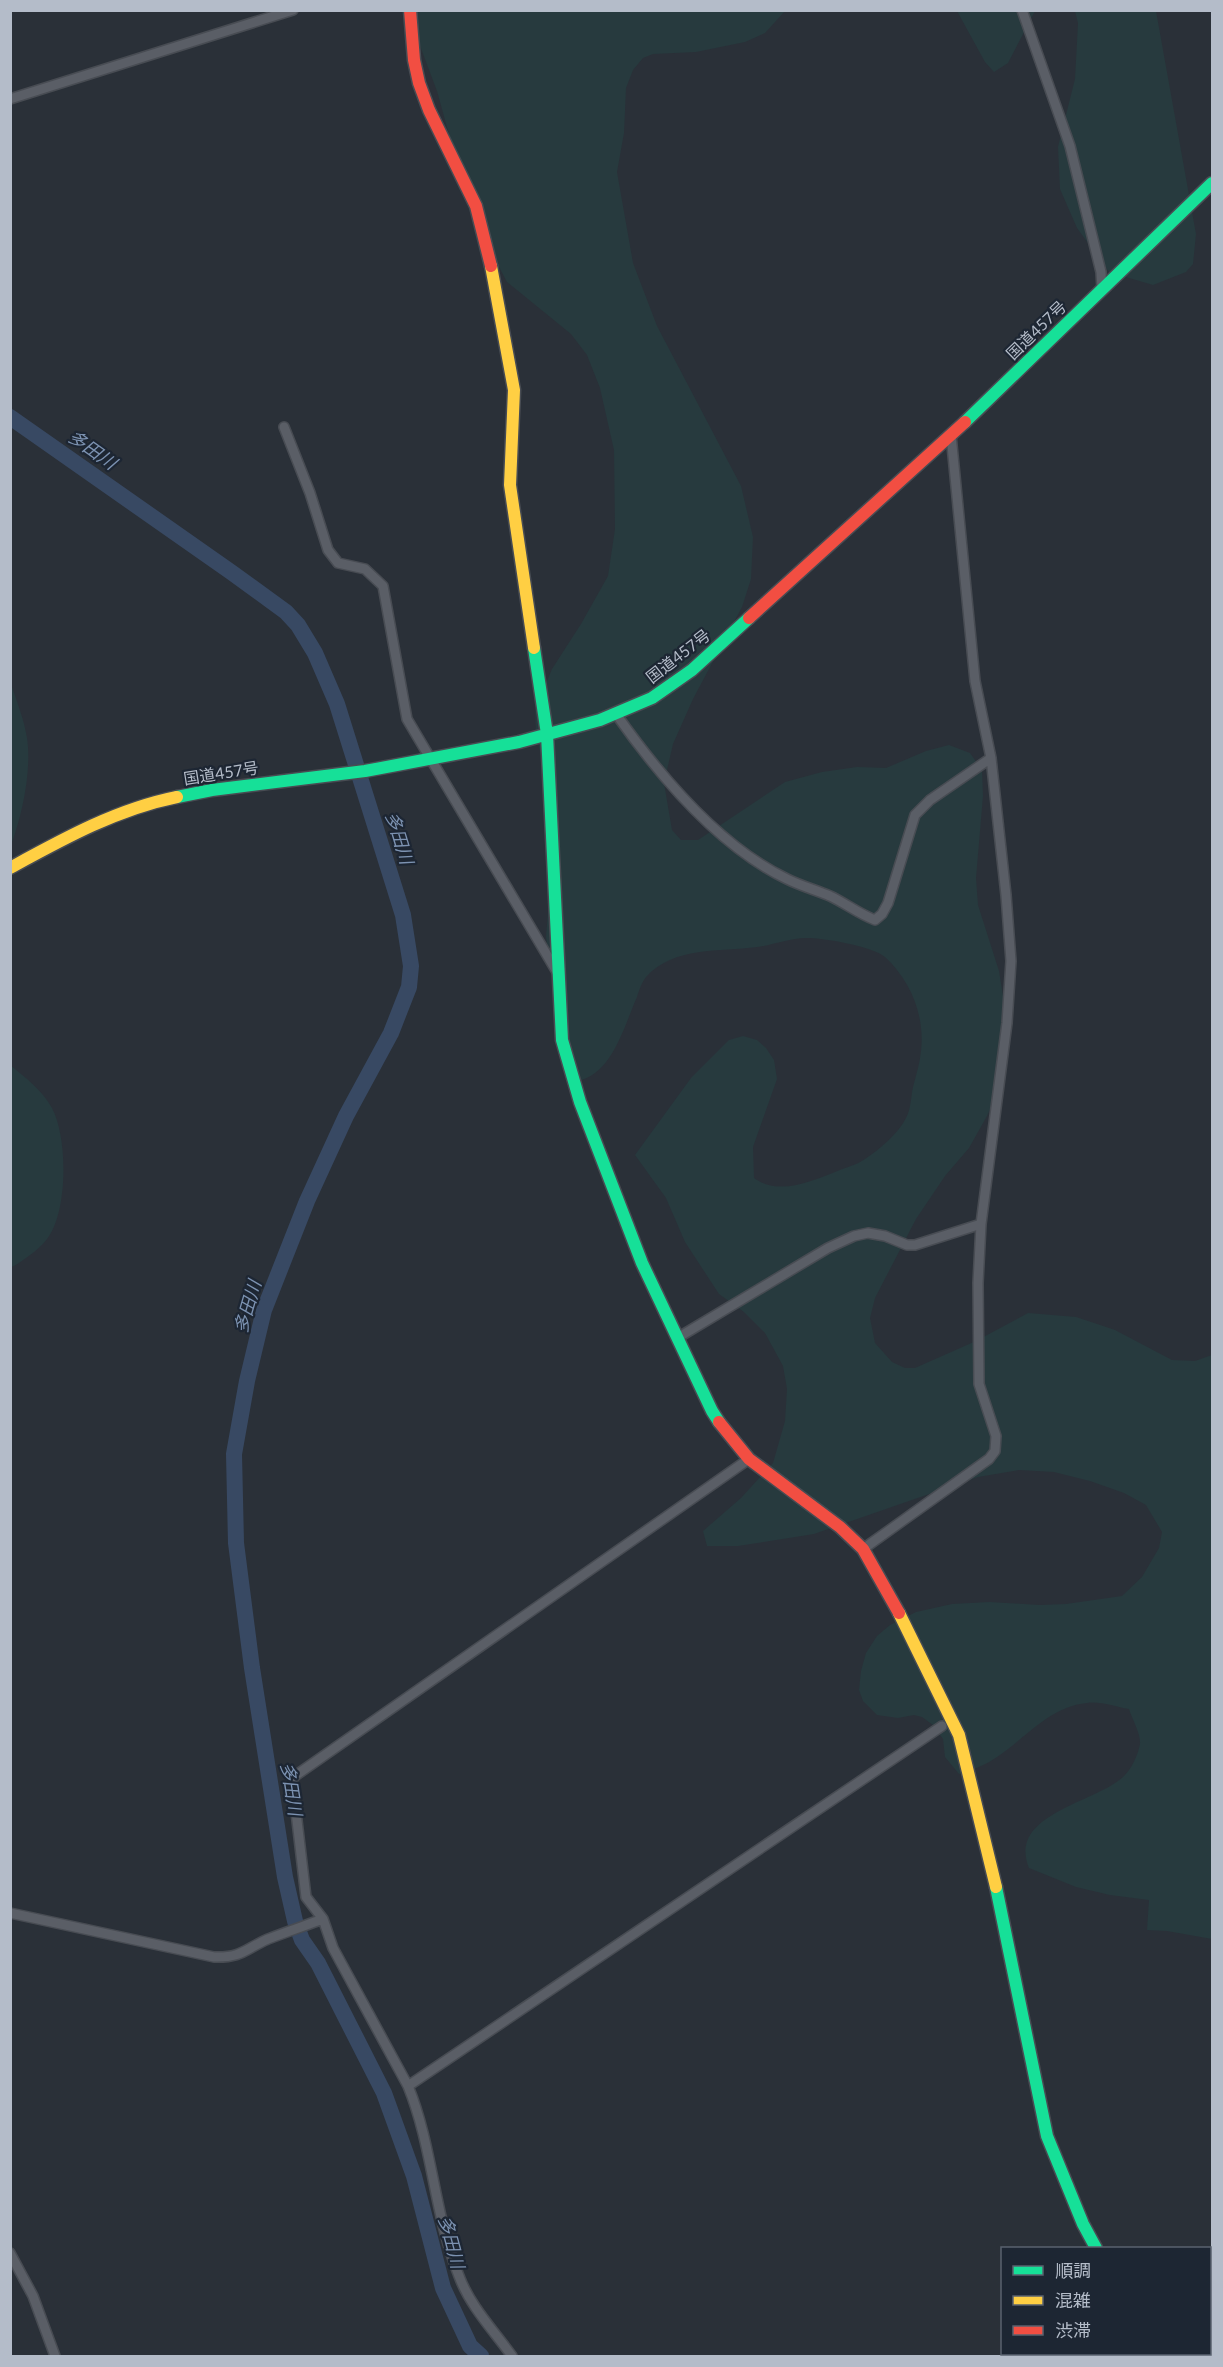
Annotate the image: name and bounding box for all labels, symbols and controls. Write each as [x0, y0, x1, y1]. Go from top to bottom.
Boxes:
street label: 国道457号 [1002, 296, 1070, 363]
water label: 多田川 [64, 425, 123, 475]
street label: 国道457号 [642, 625, 713, 686]
street label: 国道457号 [182, 757, 260, 788]
water label: 多田川 [382, 809, 419, 869]
water label: 多田川 [229, 1276, 266, 1336]
water label: 多田川 [277, 1760, 307, 1819]
water label: 多田川 [434, 2213, 470, 2273]
legend [1001, 2247, 1211, 2355]
text: 順調 [1055, 2259, 1091, 2281]
text: 混雑 [1055, 2289, 1091, 2311]
text: 渋滞 [1055, 2319, 1091, 2341]

